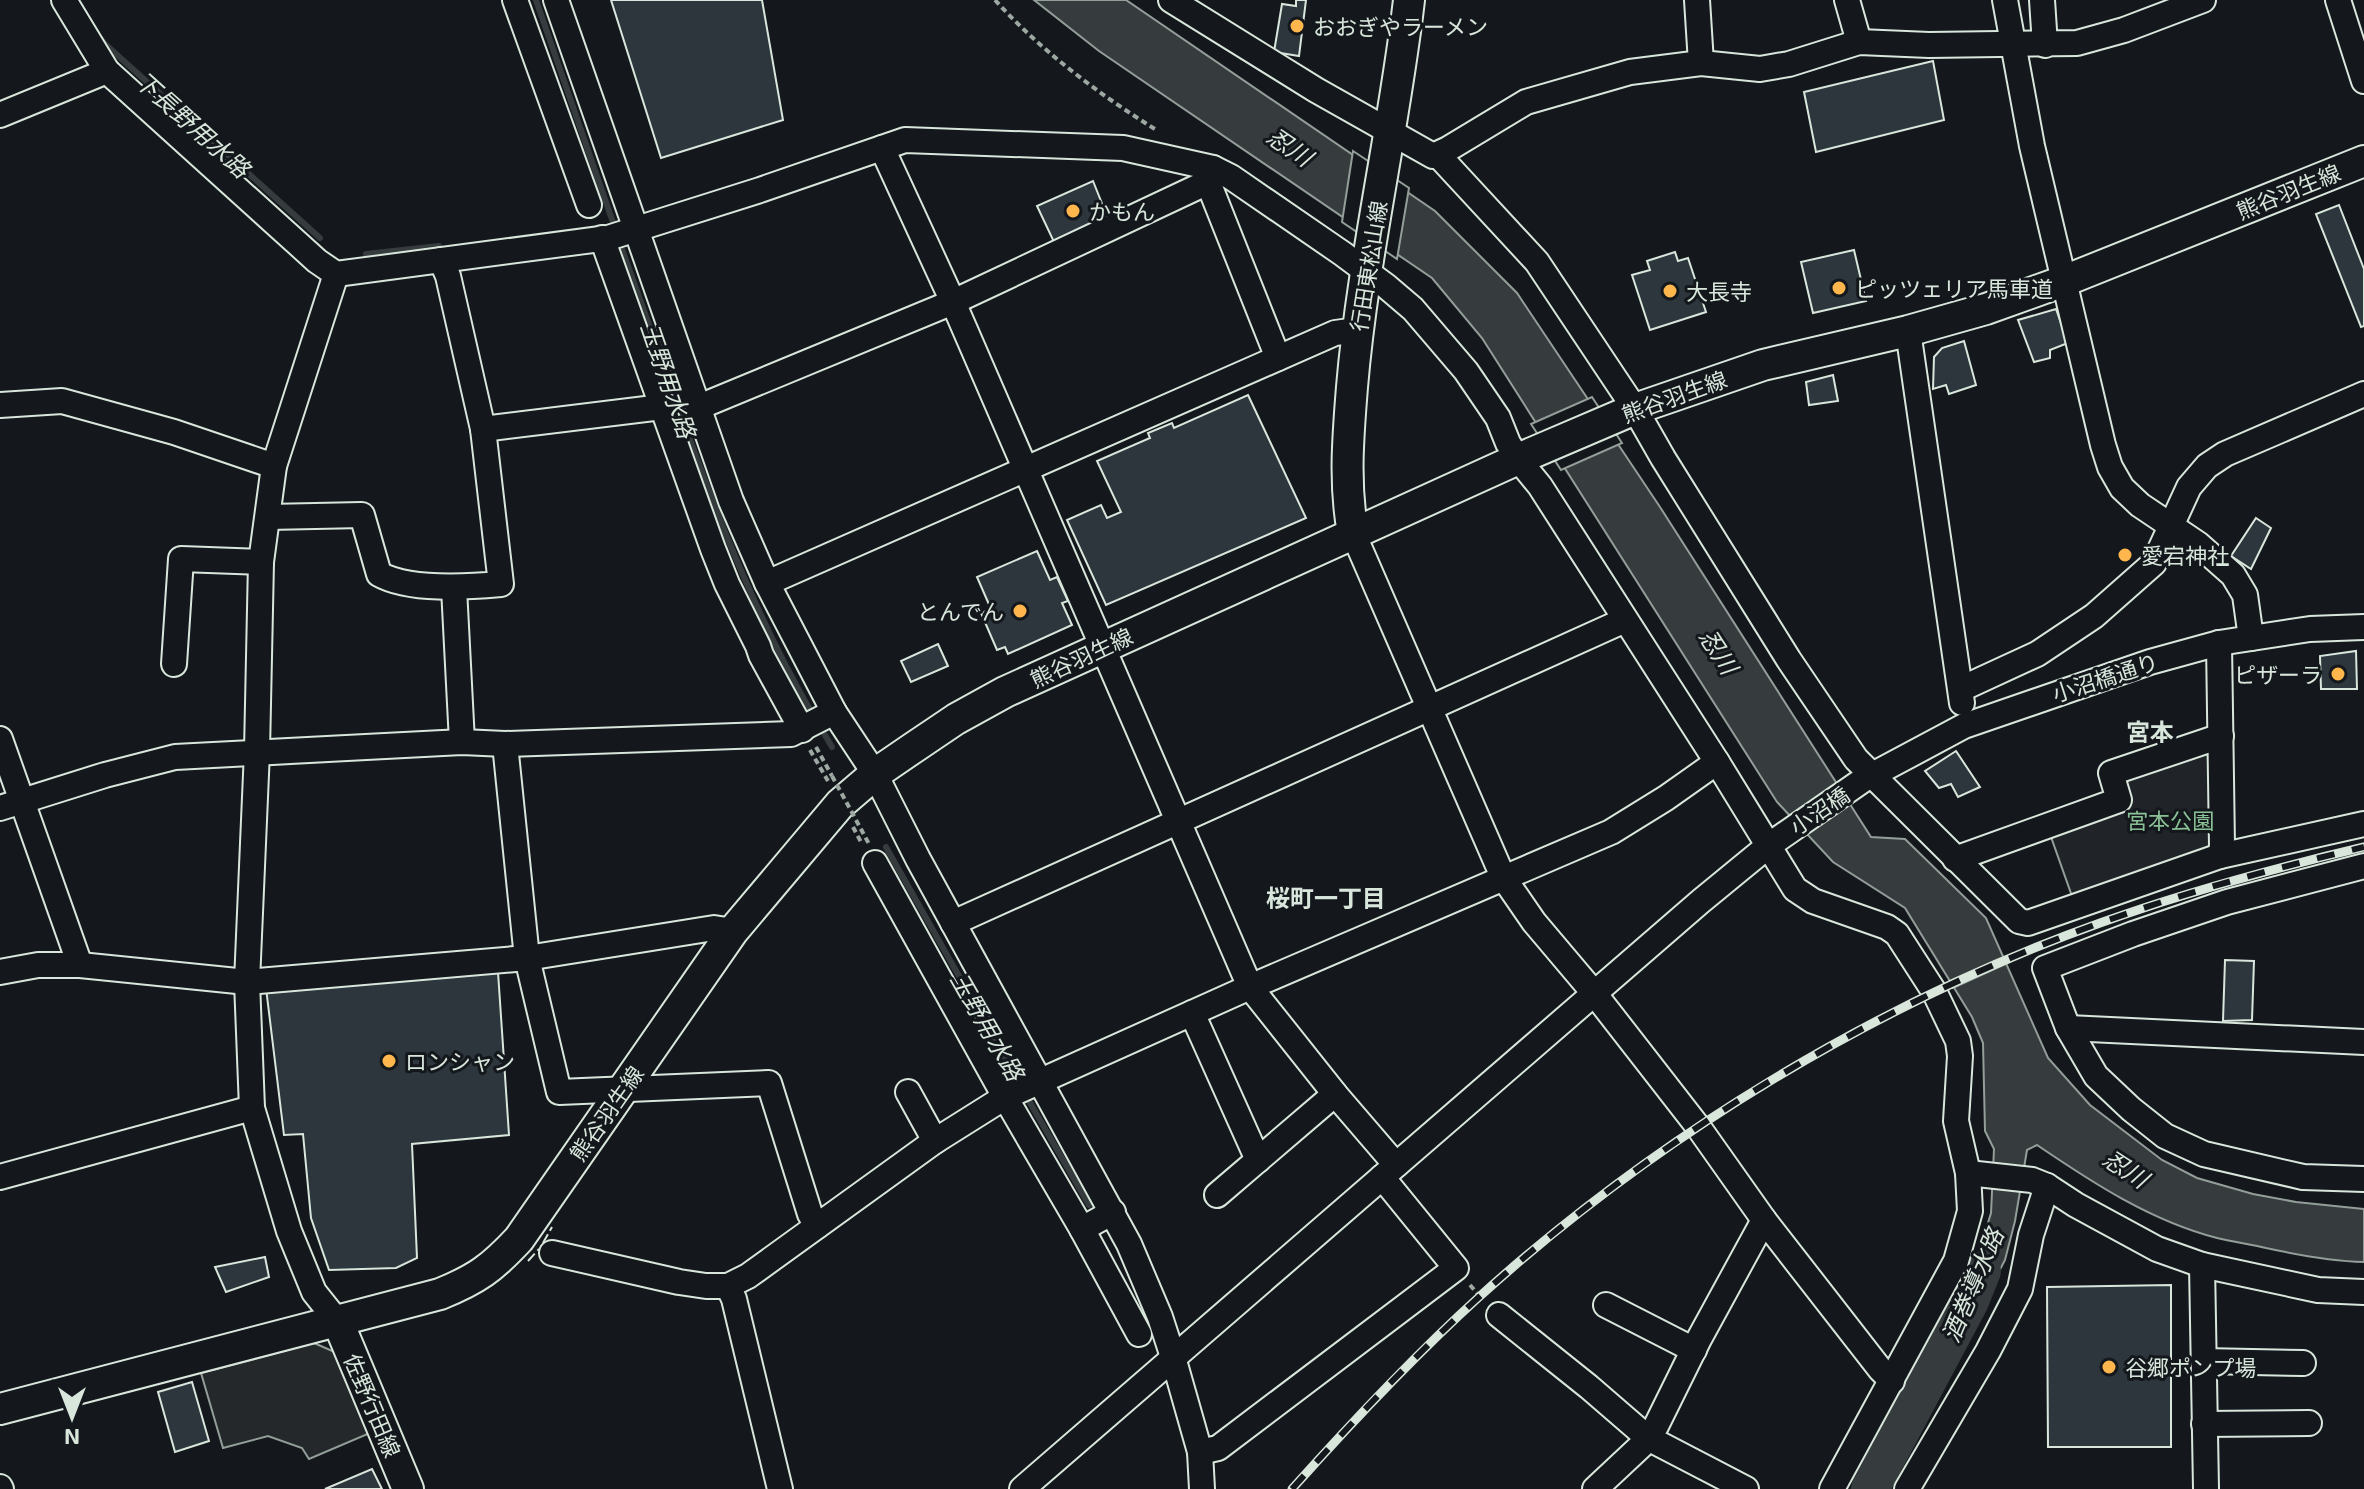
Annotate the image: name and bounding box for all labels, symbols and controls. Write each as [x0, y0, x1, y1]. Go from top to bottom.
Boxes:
place label: おおぎやラーメン [1313, 13, 1488, 39]
marker: おおぎやラーメン [1288, 17, 1306, 35]
water label: 下長野用水路 [130, 65, 258, 184]
water label: 忍川 [1262, 121, 1320, 173]
street label: 熊谷羽生線 [2232, 158, 2344, 224]
place label: かもん [1089, 198, 1155, 224]
street label: 行田東松山線 [1345, 199, 1391, 333]
marker: かもん [1064, 202, 1082, 220]
place label: ピッツェリア馬車道 [1855, 275, 2053, 301]
place label: 大長寺 [1686, 278, 1752, 304]
marker: ピッツェリア馬車道 [1830, 279, 1848, 297]
marker: 大長寺 [1661, 282, 1679, 300]
water label: 玉野用水路 [636, 319, 703, 443]
street label: 熊谷羽生線 [1618, 365, 1730, 427]
place label: 愛宕神社 [2141, 542, 2229, 568]
marker: 愛宕神社 [2116, 546, 2134, 564]
place label: とんでん [917, 598, 1004, 624]
marker: とんでん [1011, 602, 1029, 620]
street label: 熊谷羽生線 [1026, 622, 1136, 692]
water label: 忍川 [1694, 623, 1746, 682]
street label: 小沼橋通り [2049, 648, 2161, 706]
place label: ピザーラ [2234, 661, 2322, 687]
marker: ピザーラ [2329, 665, 2347, 683]
district label: 宮本 [2126, 717, 2174, 746]
street label: 小沼橋 [1784, 781, 1854, 839]
park label: 宮本公園 [2126, 807, 2214, 833]
district label: 桜町一丁目 [1266, 883, 1386, 912]
water label: 玉野用水路 [945, 967, 1032, 1087]
place label: ロンシャン [405, 1048, 515, 1074]
marker: ロンシャン [380, 1052, 398, 1070]
street label: 熊谷羽生線 [564, 1060, 648, 1166]
water label: 忍川 [2098, 1143, 2157, 1195]
water label: 酒巻導水路 [1935, 1222, 2010, 1346]
street label: 佐野行田線 [340, 1349, 406, 1461]
place label: 谷郷ポンプ場 [2125, 1354, 2256, 1380]
marker: 谷郷ポンプ場 [2100, 1358, 2118, 1376]
north arrow [32, 1377, 112, 1457]
text: N [64, 1425, 80, 1451]

